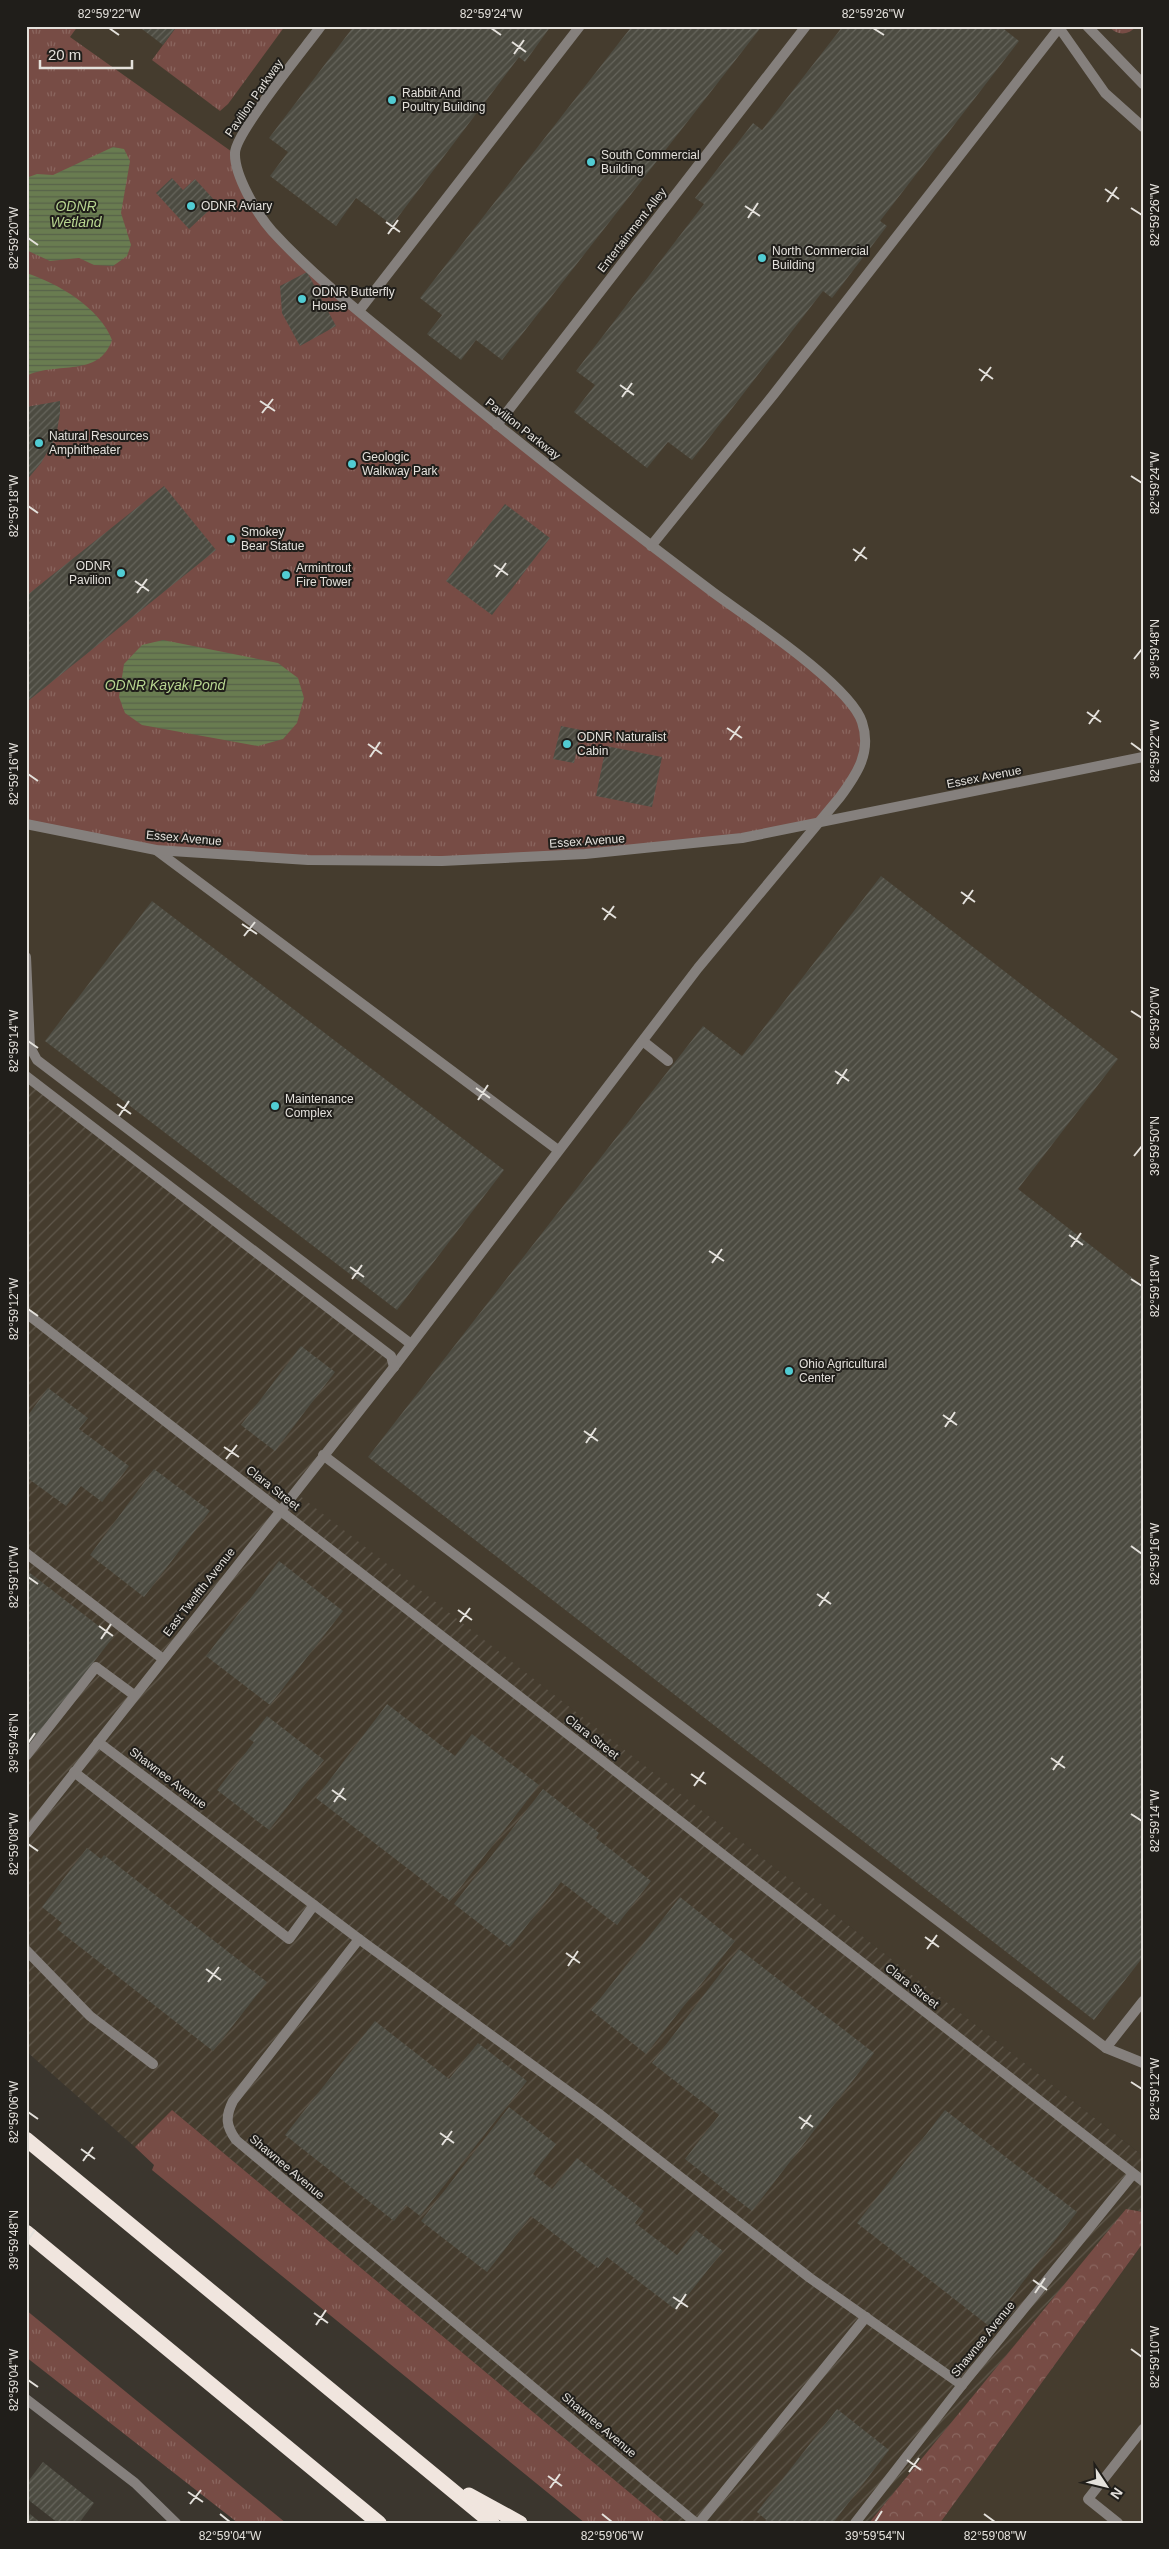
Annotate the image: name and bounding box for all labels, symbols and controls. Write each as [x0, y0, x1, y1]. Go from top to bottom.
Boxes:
text: 82°59'22"W [78, 7, 141, 21]
text: 82°59'24"W [460, 7, 523, 21]
text: 82°59'26"W [842, 7, 905, 21]
scale bar [40, 38, 132, 70]
text: 20 m [48, 46, 81, 63]
street label: Pavilion Parkway [222, 57, 286, 139]
place label: Rabbit And Poultry Building [402, 86, 485, 114]
marker: Rabbit And Poultry Building [386, 94, 398, 106]
place label: South Commercial Building [601, 148, 700, 176]
marker: South Commercial Building [585, 156, 597, 168]
text: 82°59'26"W [1148, 183, 1162, 246]
street label: Entertainment Alley [595, 185, 669, 275]
water label: ODNR Wetland [50, 198, 103, 230]
place label: ODNR Aviary [201, 199, 272, 213]
marker: ODNR Aviary [185, 200, 197, 212]
text: 82°59'20"W [7, 206, 21, 269]
place label: North Commercial Building [772, 244, 869, 272]
marker: North Commercial Building [756, 252, 768, 264]
place label: ODNR Butterfly House [312, 285, 395, 313]
marker: ODNR Butterfly House [296, 293, 308, 305]
street label: Pavilion Parkway [483, 395, 563, 463]
place label: Natural Resources Amphitheater [49, 429, 148, 457]
marker: Natural Resources Amphitheater [33, 437, 45, 449]
place label: Geologic Walkway Park [362, 450, 439, 478]
text: 82°59'24"W [1148, 451, 1162, 514]
marker: Geologic Walkway Park [346, 458, 358, 470]
text: 82°59'18"W [7, 474, 21, 537]
place label: Smokey Bear Statue [241, 525, 305, 553]
marker: Smokey Bear Statue [225, 533, 237, 545]
place label: ODNR Pavilion [69, 559, 111, 587]
place label: Armintrout Fire Tower [296, 561, 352, 589]
marker: ODNR Pavilion [115, 567, 127, 579]
marker: Armintrout Fire Tower [280, 569, 292, 581]
text: 39°59'48"N [1148, 619, 1162, 679]
water label: ODNR Kayak Pond [105, 677, 227, 693]
text: 82°59'22"W [1148, 719, 1162, 782]
place label: ODNR Naturalist Cabin [577, 730, 667, 758]
marker: ODNR Naturalist Cabin [561, 738, 573, 750]
text: 82°59'16"W [7, 742, 21, 805]
street label: Essex Avenue [945, 763, 1023, 791]
street label: Essex Avenue [146, 828, 223, 848]
street label: Essex Avenue [549, 831, 626, 851]
text: 82°59'20"W [1148, 986, 1162, 1049]
text: 82°59'14"W [7, 1009, 21, 1072]
place label: Maintenance Complex [285, 1092, 354, 1120]
marker: Maintenance Complex [269, 1100, 281, 1112]
text: 39°59'50"N [1148, 1116, 1162, 1176]
text: 82°59'18"W [1148, 1254, 1162, 1317]
text: 82°59'12"W [7, 1277, 21, 1340]
place label: Ohio Agricultural Center [799, 1357, 887, 1385]
marker: Ohio Agricultural Center [783, 1365, 795, 1377]
street label: Clara Street [243, 1463, 303, 1514]
text: 82°59'16"W [1148, 1522, 1162, 1585]
text: 82°59'10"W [7, 1545, 21, 1608]
street label: East Twelfth Avenue [160, 1545, 238, 1639]
street label: Clara Street [562, 1712, 622, 1763]
text: 39°59'46"N [7, 1713, 21, 1773]
street label: Shawnee Avenue [127, 1744, 210, 1812]
text: 82°59'14"W [1148, 1789, 1162, 1852]
text: 82°59'08"W [7, 1812, 21, 1875]
street label: Clara Street [882, 1961, 942, 2012]
text: 82°59'12"W [1148, 2057, 1162, 2120]
text: 82°59'06"W [7, 2080, 21, 2143]
street label: Shawnee Avenue [247, 2132, 327, 2203]
text: 39°59'48"N [7, 2210, 21, 2270]
street label: Shawnee Avenue [948, 2298, 1018, 2380]
text: 82°59'10"W [1148, 2325, 1162, 2388]
text: 82°59'04"W [7, 2348, 21, 2411]
street label: Shawnee Avenue [559, 2390, 639, 2461]
north arrow [1082, 2462, 1132, 2512]
text: N [1107, 2485, 1126, 2502]
text: 82°59'04"W [199, 2529, 262, 2543]
text: 82°59'06"W [581, 2529, 644, 2543]
text: 39°59'54"N [845, 2529, 905, 2543]
text: 82°59'08"W [964, 2529, 1027, 2543]

